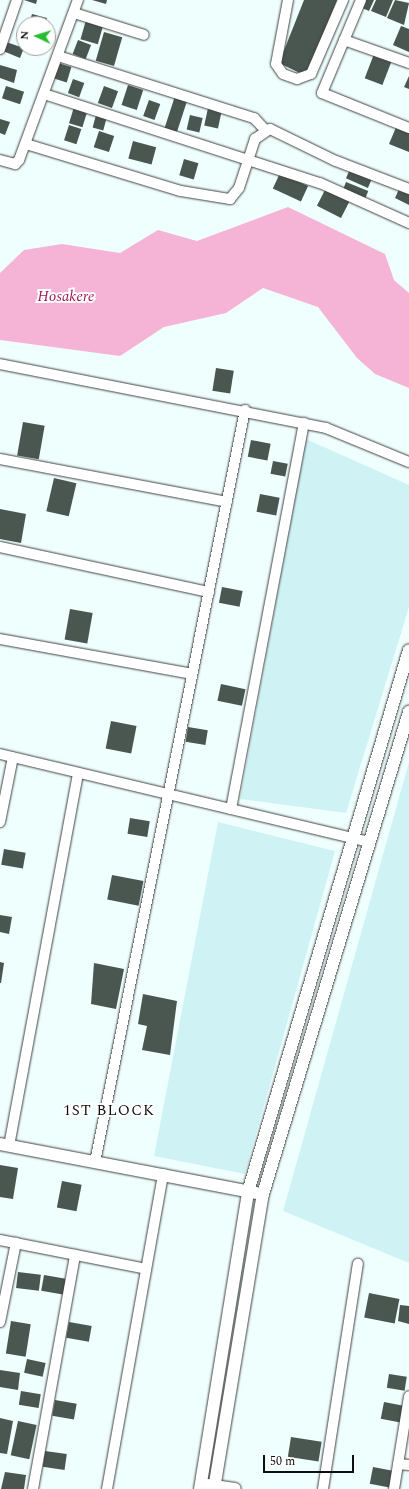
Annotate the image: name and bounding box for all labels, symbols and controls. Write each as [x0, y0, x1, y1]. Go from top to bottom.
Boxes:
north arrow [16, 16, 56, 56]
text: N [16, 30, 33, 40]
water label: Hosakere [37, 288, 95, 306]
district label: 1ST BLOCK [63, 1102, 155, 1120]
scale bar [265, 1447, 356, 1473]
text: 50 m [270, 1452, 295, 1471]

